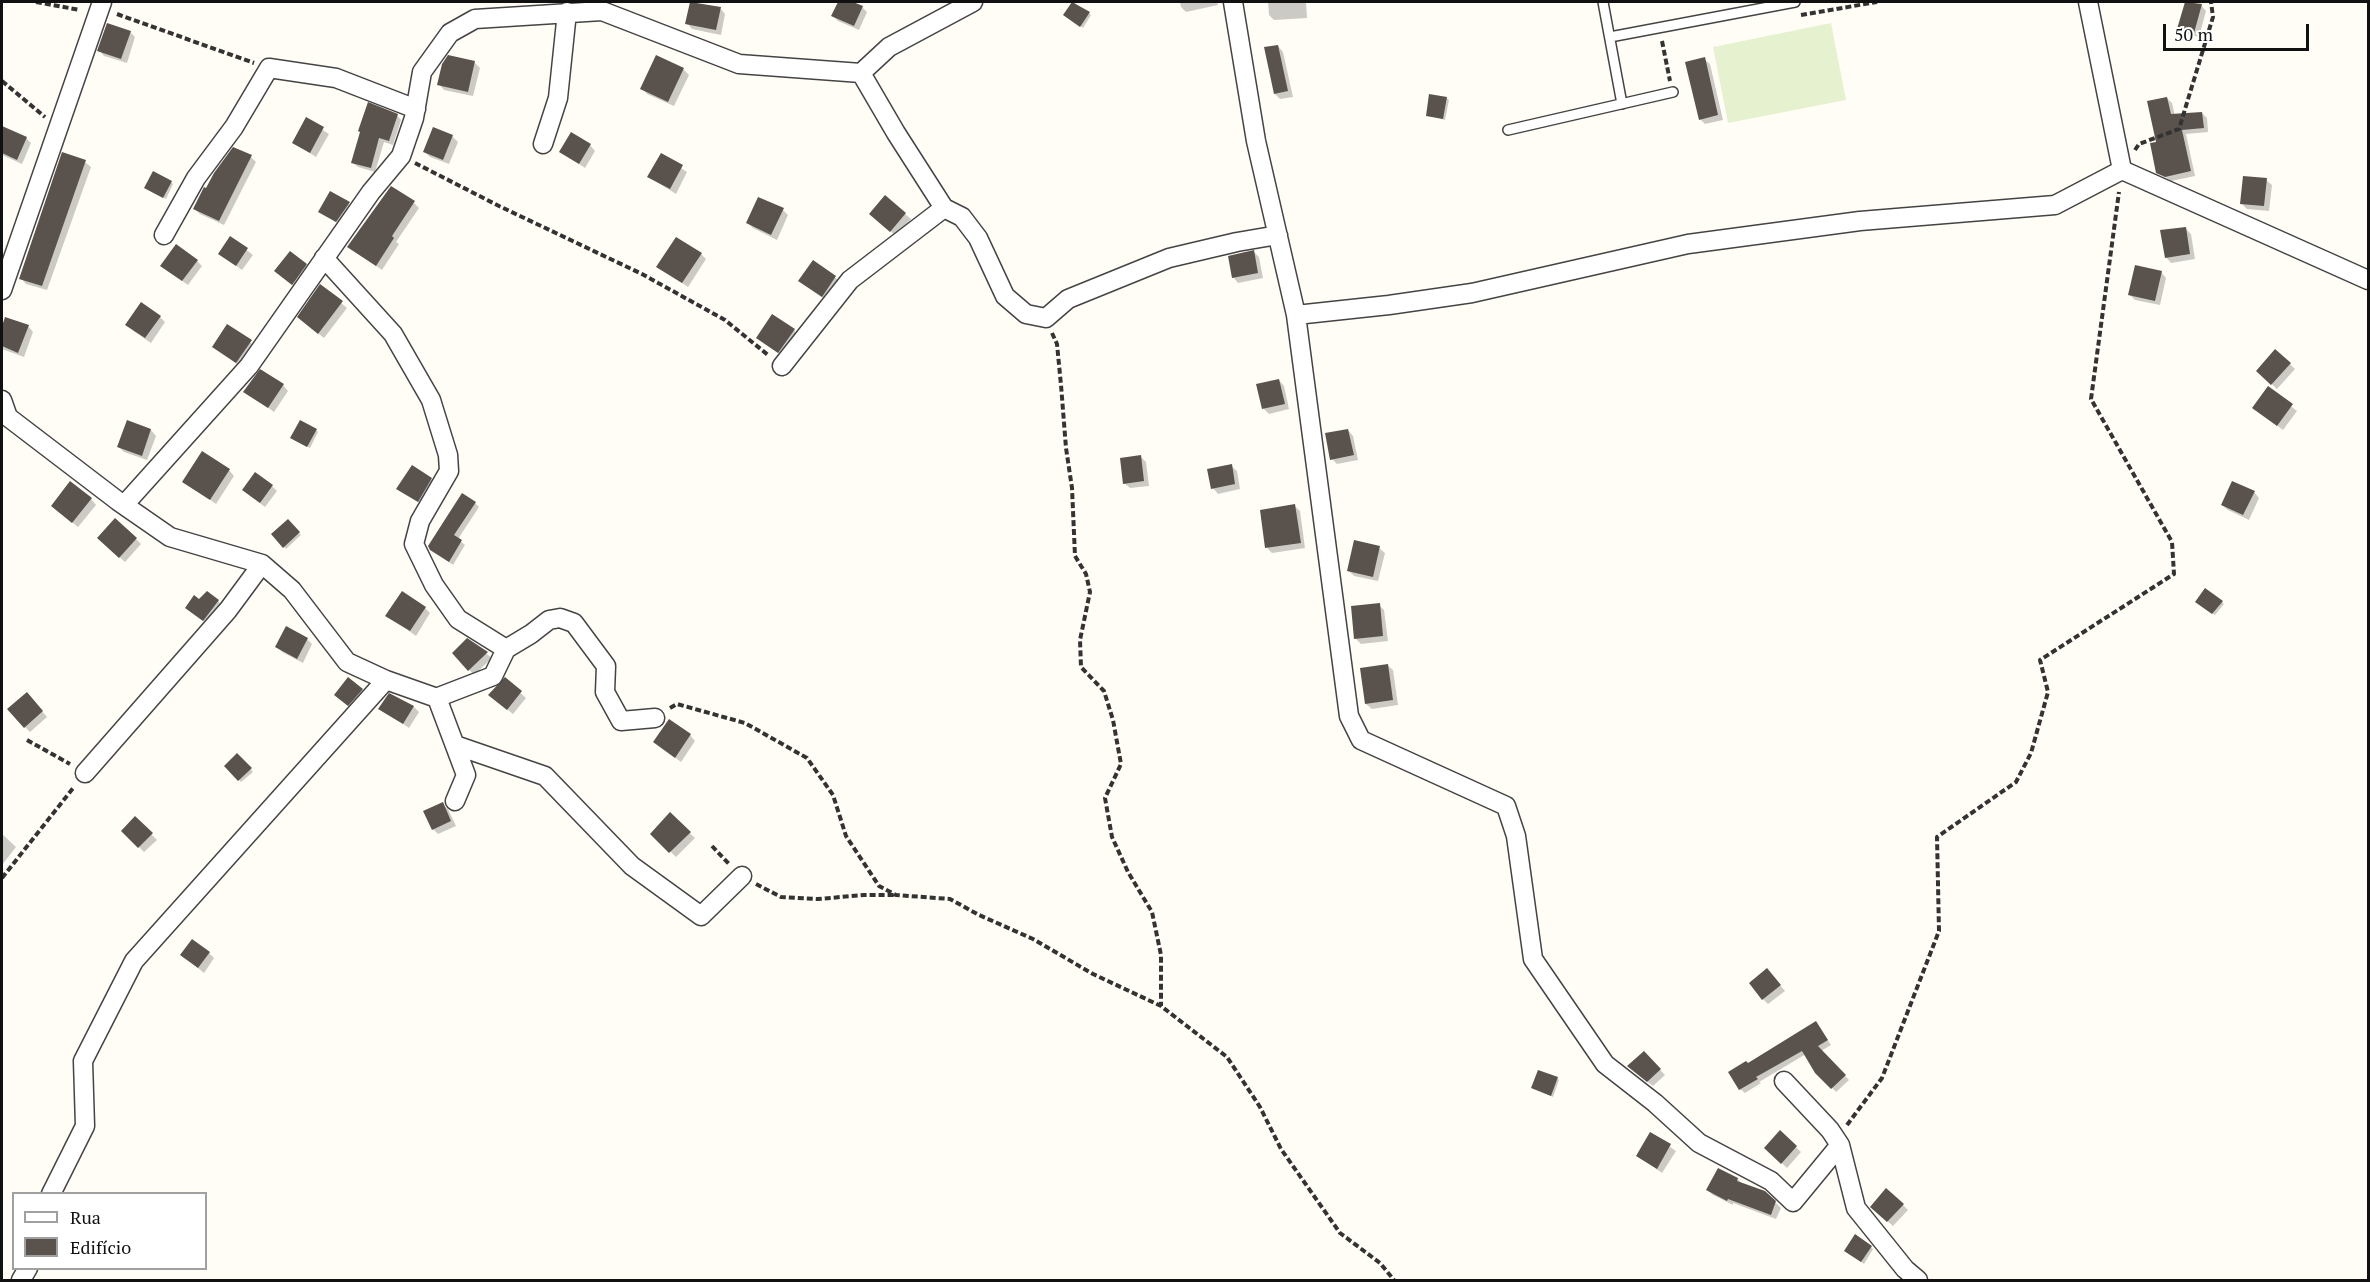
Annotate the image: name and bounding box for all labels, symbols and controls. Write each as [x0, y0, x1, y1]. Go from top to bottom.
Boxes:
scale bar [2166, 12, 2312, 50]
text: 50 m [2174, 22, 2213, 46]
legend [12, 1192, 207, 1270]
text: Rua [70, 1205, 101, 1229]
text: Edifício [70, 1235, 131, 1259]

